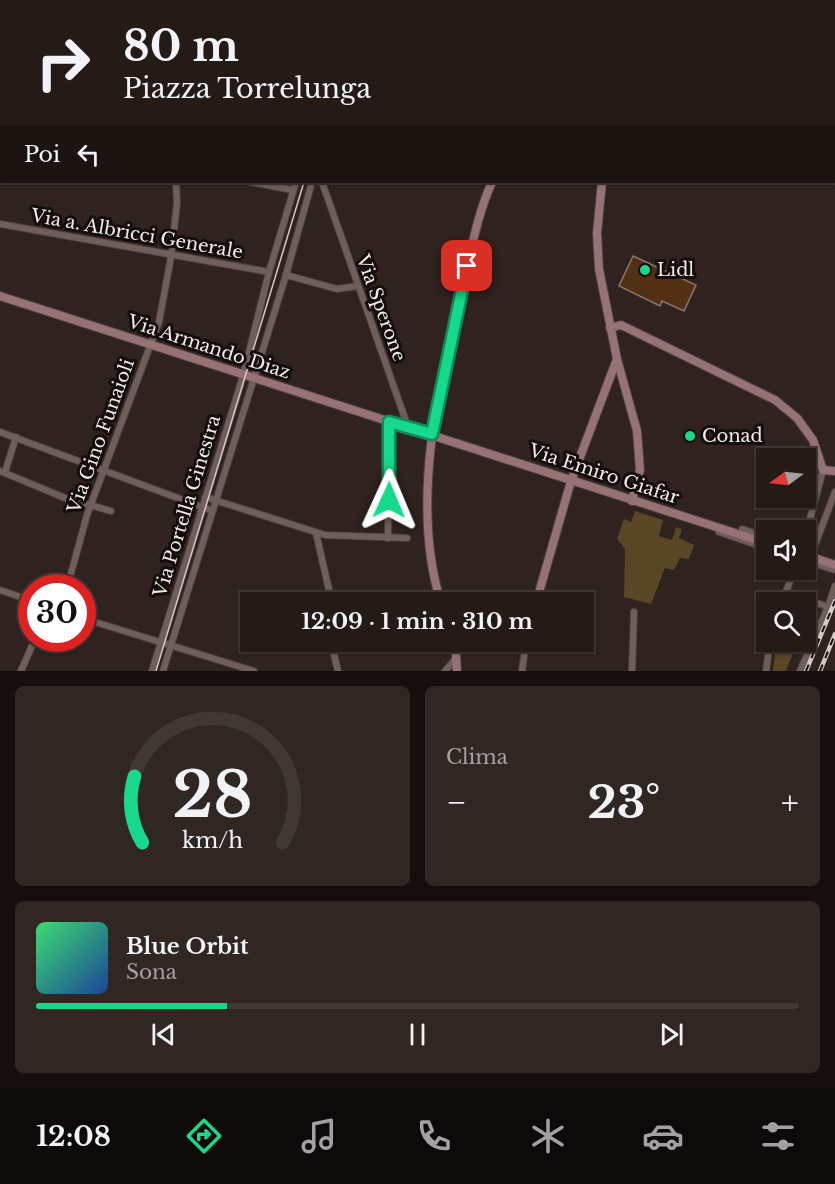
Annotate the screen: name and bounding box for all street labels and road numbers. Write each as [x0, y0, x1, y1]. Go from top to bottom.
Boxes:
street label: Via a. Albricci Generale [28, 204, 245, 263]
street label: Via Sperone [351, 251, 410, 364]
street label: Via Armando Diaz [124, 310, 293, 384]
street label: Via Gino Funaioli [63, 356, 139, 517]
street label: Via Portella Ginestra [149, 412, 225, 601]
street label: Via Emiro Giafar [525, 439, 682, 509]

